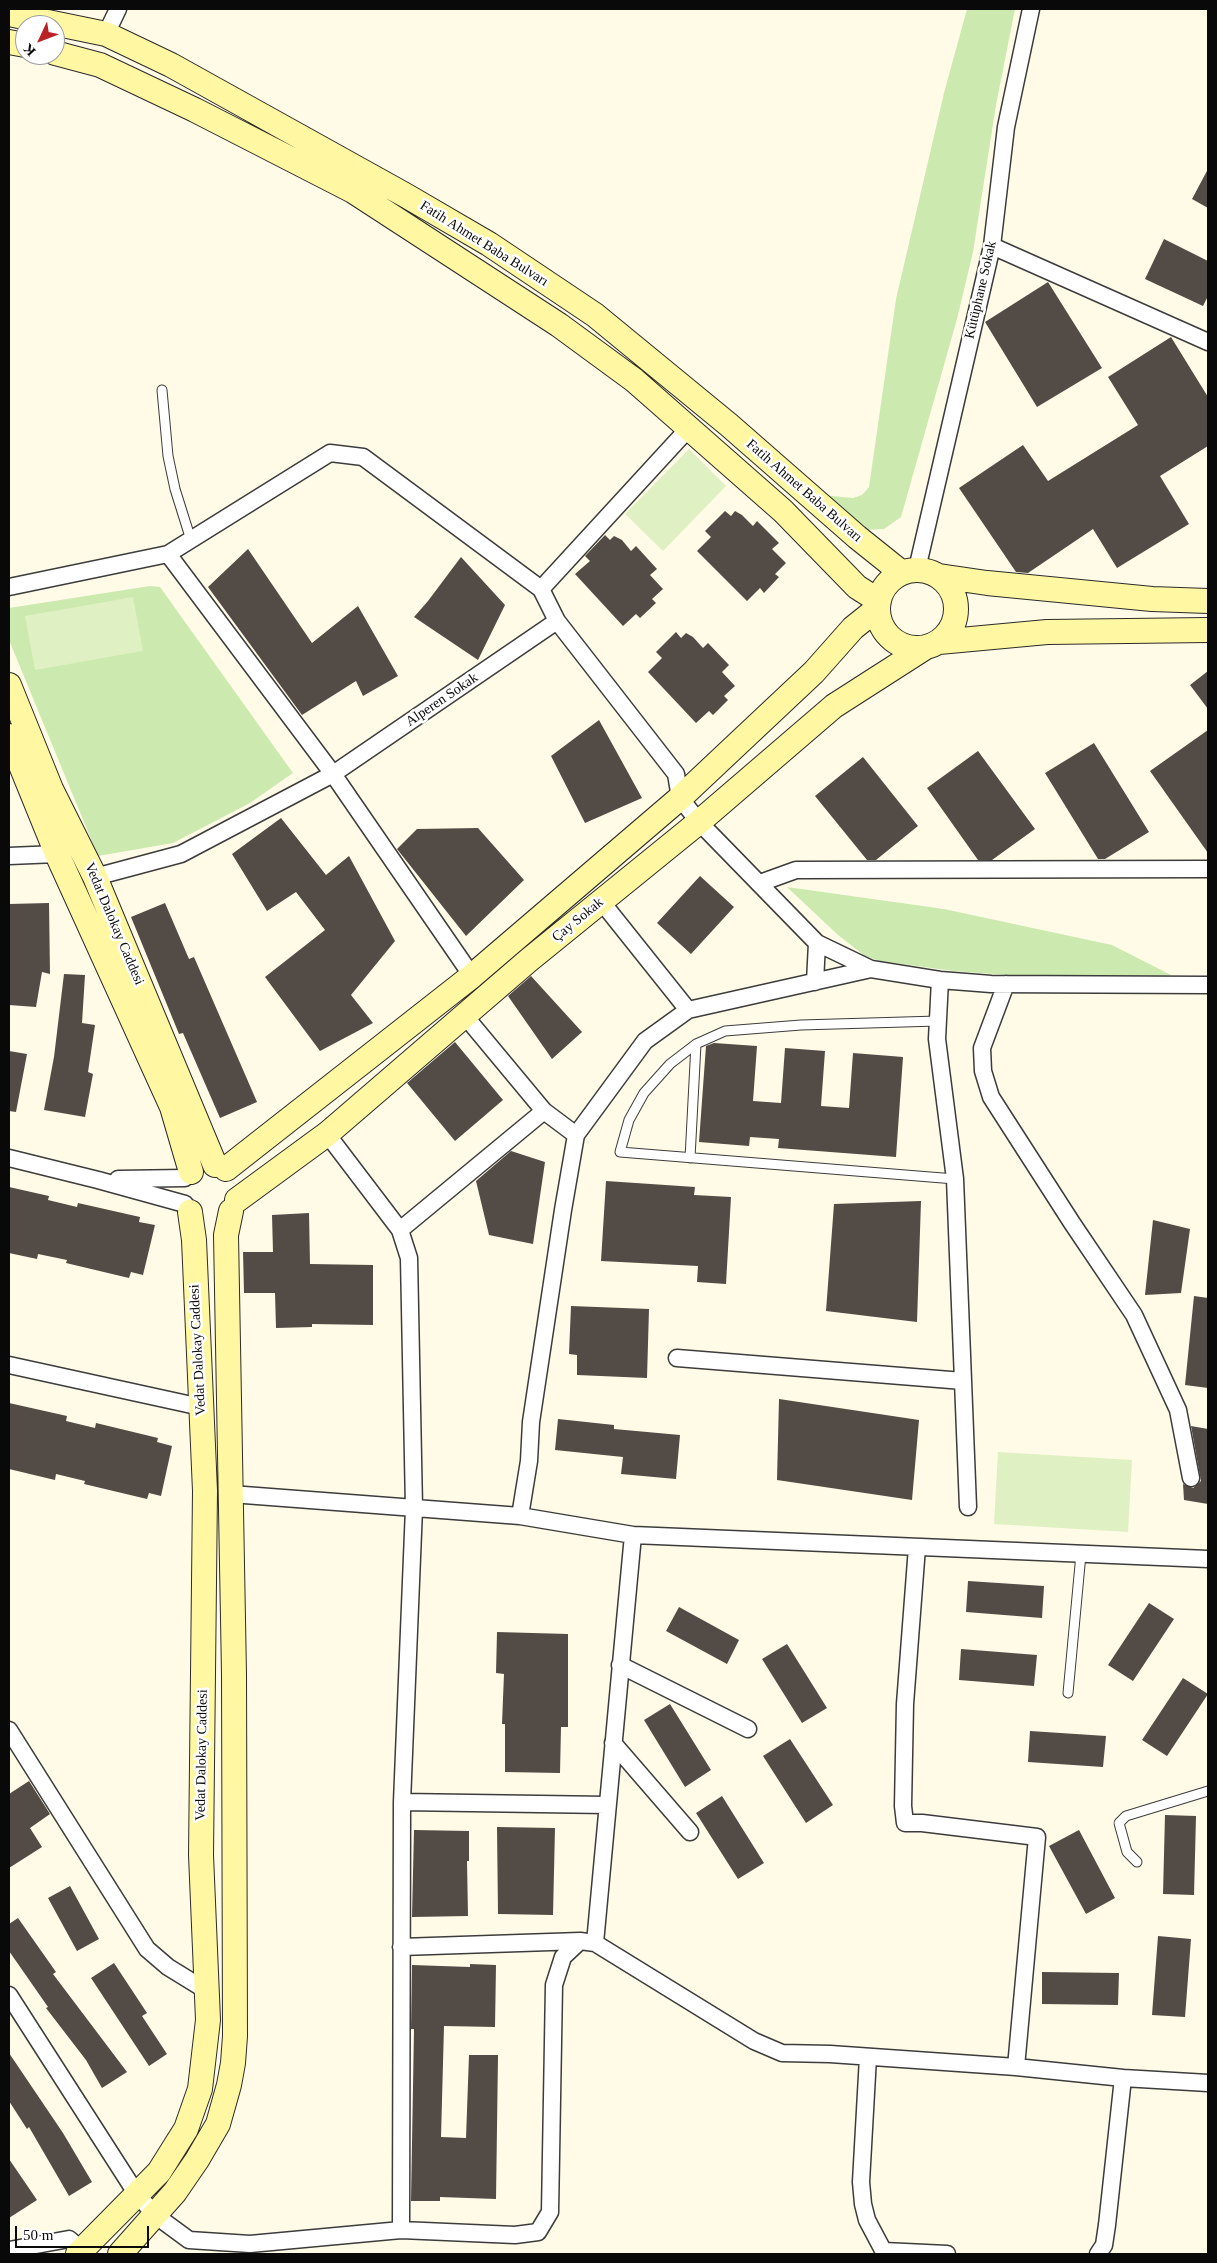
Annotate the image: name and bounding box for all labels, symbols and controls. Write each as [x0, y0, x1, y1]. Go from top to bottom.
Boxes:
north arrow [15, 15, 65, 65]
text: K [20, 41, 39, 59]
street label: Fatih Ahmet Baba Bulvarı [417, 198, 551, 290]
street label: Kütüphane Sokak [962, 239, 1000, 341]
street label: Fatih Ahmet Baba Bulvarı [743, 436, 865, 546]
street label: Alperen Sokak [403, 670, 481, 730]
street label: Vedat Dalokay Caddesi [81, 860, 147, 988]
street label: Çay Sokak [549, 894, 607, 946]
street label: Vedat Dalokay Caddesi [186, 1284, 210, 1416]
street label: Vedat Dalokay Caddesi [192, 1689, 212, 1821]
scale bar [18, 2216, 151, 2248]
text: 50 m [23, 2227, 53, 2243]

